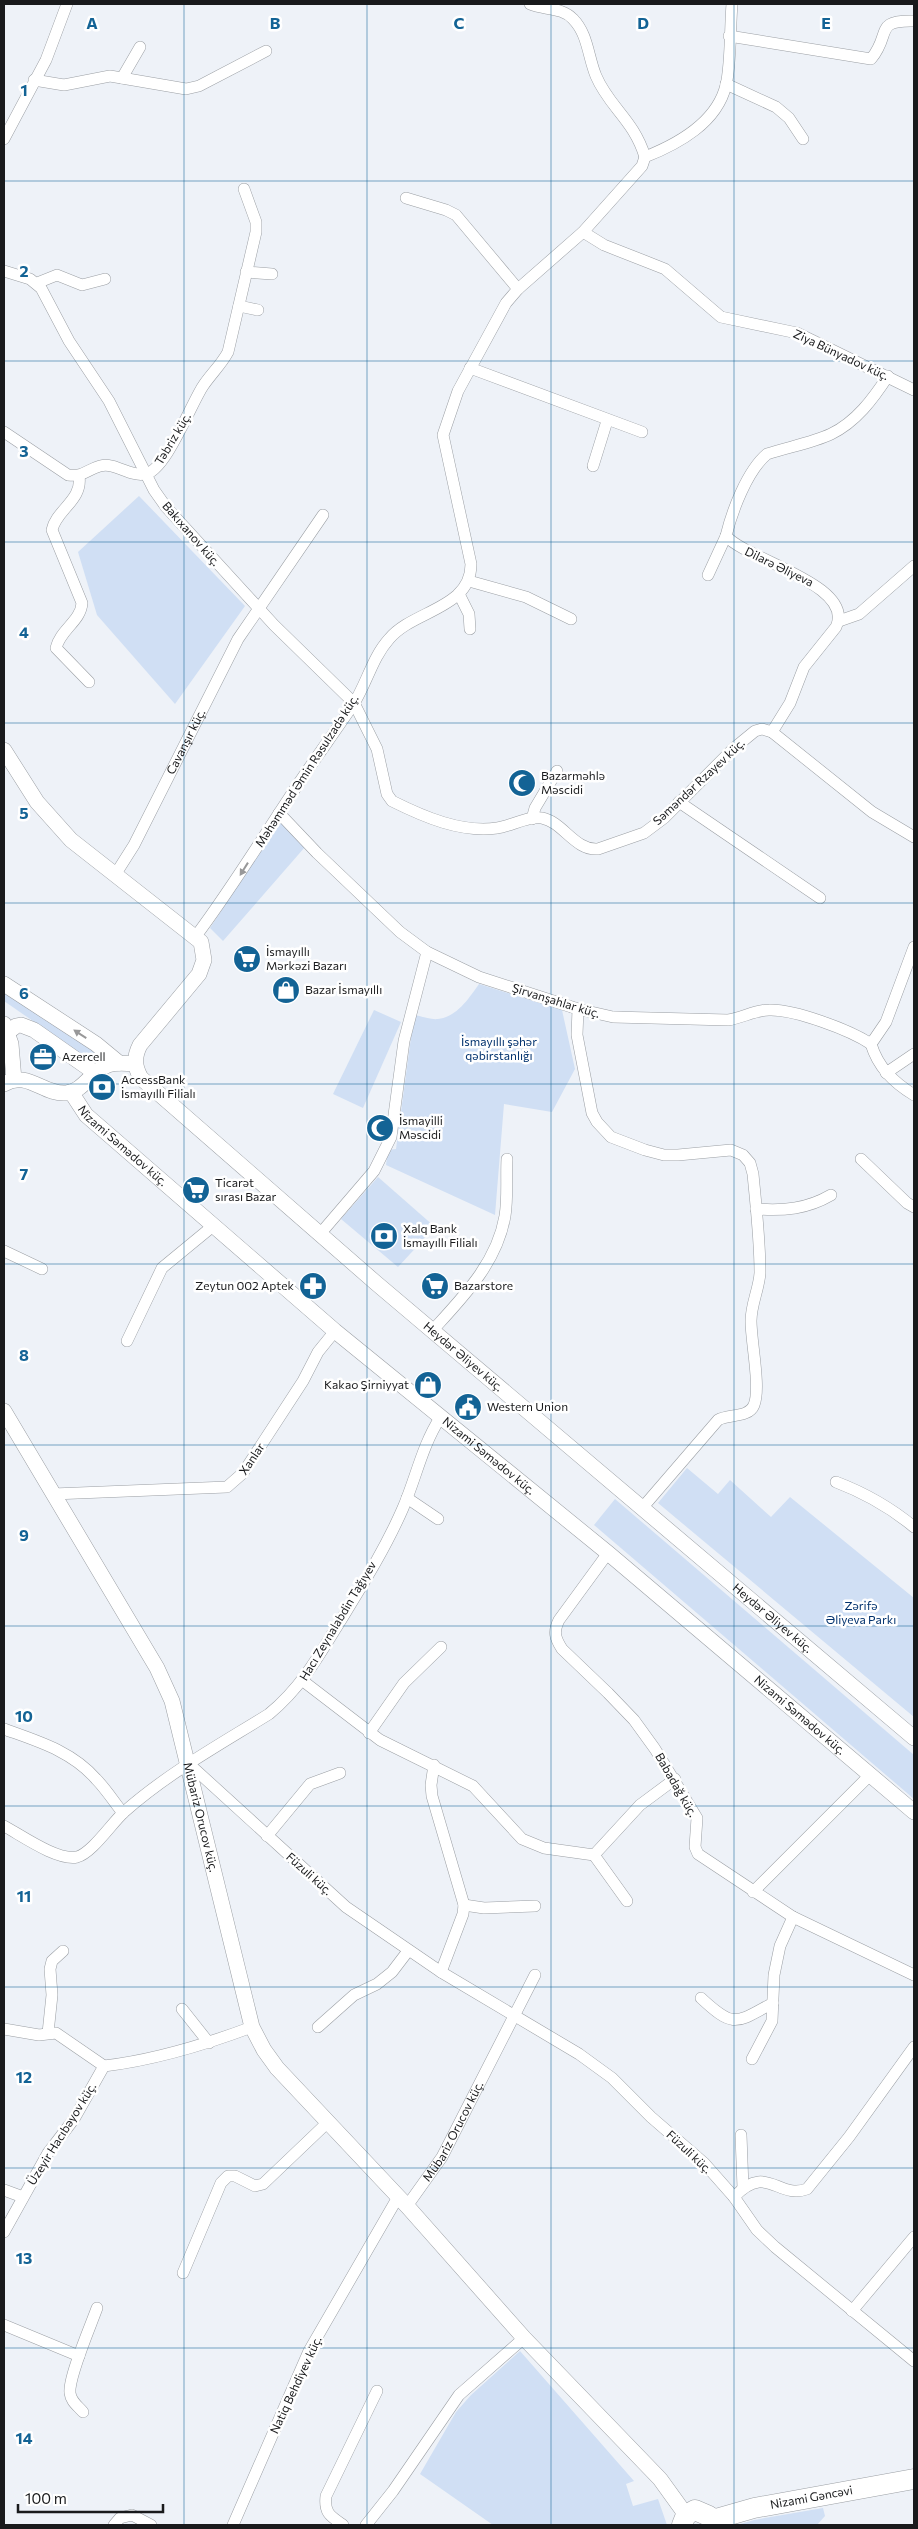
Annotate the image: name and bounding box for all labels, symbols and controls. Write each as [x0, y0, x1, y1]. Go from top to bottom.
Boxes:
text: A [86, 13, 98, 32]
text: B [270, 13, 281, 32]
text: C [454, 13, 465, 32]
text: D [637, 13, 649, 32]
text: E [821, 13, 831, 32]
text: 1 [20, 80, 28, 99]
text: 2 [19, 261, 29, 280]
street label: Ziya Bünyadov küç. [791, 326, 892, 382]
street label: Təbriz küç. [151, 410, 193, 467]
text: 3 [19, 441, 29, 460]
street label: Bakıxanov küç. [160, 498, 224, 568]
street label: Dilarə Əliyeva [743, 543, 816, 589]
text: 4 [19, 622, 29, 641]
street label: Məhəmməd Əmin Rəsulzadə küç. [252, 692, 361, 849]
street label: Cavanşır küç. [163, 706, 208, 776]
street label: Səməndər Rzayev küç. [650, 735, 747, 827]
mosque icon: Bazarməhlə Məscidi [507, 768, 537, 798]
place label: Bazarməhlə Məscidi [541, 768, 605, 796]
text: 5 [19, 803, 29, 822]
one-way arrow [239, 862, 248, 875]
supermarket icon: İsmayıllı Mərkəzi Bazarı [232, 944, 262, 974]
place label: İsmayıllı Mərkəzi Bazarı [266, 944, 347, 972]
shop icon: Bazar İsmayıllı [271, 975, 301, 1005]
street label: Şirvanşahlar küç. [511, 980, 602, 1020]
place label: Bazar İsmayıllı [305, 982, 382, 996]
text: 6 [19, 983, 29, 1002]
one-way arrow [73, 1029, 86, 1038]
park label: İsmayıllı şəhər qəbirstanlığı [461, 1034, 537, 1062]
office icon: Azercell [28, 1042, 58, 1072]
place label: Azercell [62, 1049, 106, 1063]
bank icon: AccessBank İsmayıllı Filialı [87, 1072, 117, 1102]
place label: AccessBank İsmayıllı Filialı [121, 1072, 196, 1100]
street label: Nizami Səmədov küç. [76, 1102, 171, 1188]
mosque icon: İsmayilli Məscidi [365, 1113, 395, 1143]
place label: İsmayilli Məscidi [399, 1113, 443, 1141]
text: 7 [20, 1164, 29, 1183]
supermarket icon: Ticarət sırası Bazar [181, 1175, 211, 1205]
place label: Ticarət sırası Bazar [215, 1175, 277, 1203]
bank icon: Xalq Bank İsmayıllı Filialı [369, 1221, 399, 1251]
place label: Xalq Bank İsmayıllı Filialı [403, 1221, 478, 1249]
pharmacy icon: Zeytun 002 Aptek [298, 1271, 328, 1301]
supermarket icon: Bazarstore [420, 1271, 450, 1301]
place label: Zeytun 002 Aptek [195, 1278, 294, 1292]
place label: Bazarstore [454, 1278, 513, 1292]
street label: Heydər Əliyev küç. [421, 1318, 507, 1394]
text: 8 [19, 1345, 29, 1364]
shop icon: Kakao Şirniyyat [413, 1370, 443, 1400]
place label: Kakao Şirniyyat [324, 1377, 409, 1391]
public building icon: Western Union [453, 1392, 483, 1422]
place label: Western Union [487, 1399, 568, 1413]
street label: Nizami Səmədov küç. [440, 1413, 538, 1497]
street label: Xanlar [235, 1440, 267, 1477]
text: 9 [19, 1525, 29, 1544]
street label: Hacı Zeynalabdin Tağıyev [296, 1558, 378, 1683]
street label: Heydər Əliyev küç. [730, 1580, 816, 1655]
park label: Zərifə Əliyeva Parkı [826, 1598, 896, 1626]
street label: Nizami Səmədov küç. [752, 1672, 849, 1757]
text: 10 [15, 1706, 33, 1725]
street label: Babadağ küç. [653, 1750, 701, 1819]
street label: Mübariz Orucov küç. [181, 1761, 222, 1873]
street label: Füzuli küç. [284, 1849, 335, 1897]
text: 11 [17, 1886, 31, 1905]
text: 12 [16, 2067, 32, 2086]
street label: Mübariz Orucov küç. [419, 2078, 486, 2184]
street label: Üzeyir Hacıbəyov küç. [24, 2080, 98, 2187]
street label: Füzuli küç. [664, 2127, 715, 2176]
text: 13 [16, 2248, 32, 2267]
street label: Natiq Behdiyev küç. [266, 2333, 324, 2436]
text: 14 [15, 2428, 33, 2447]
scale bar [18, 2482, 162, 2514]
street label: Nizami Gəncəvi [769, 2482, 854, 2511]
text: 100 m [25, 2489, 67, 2507]

